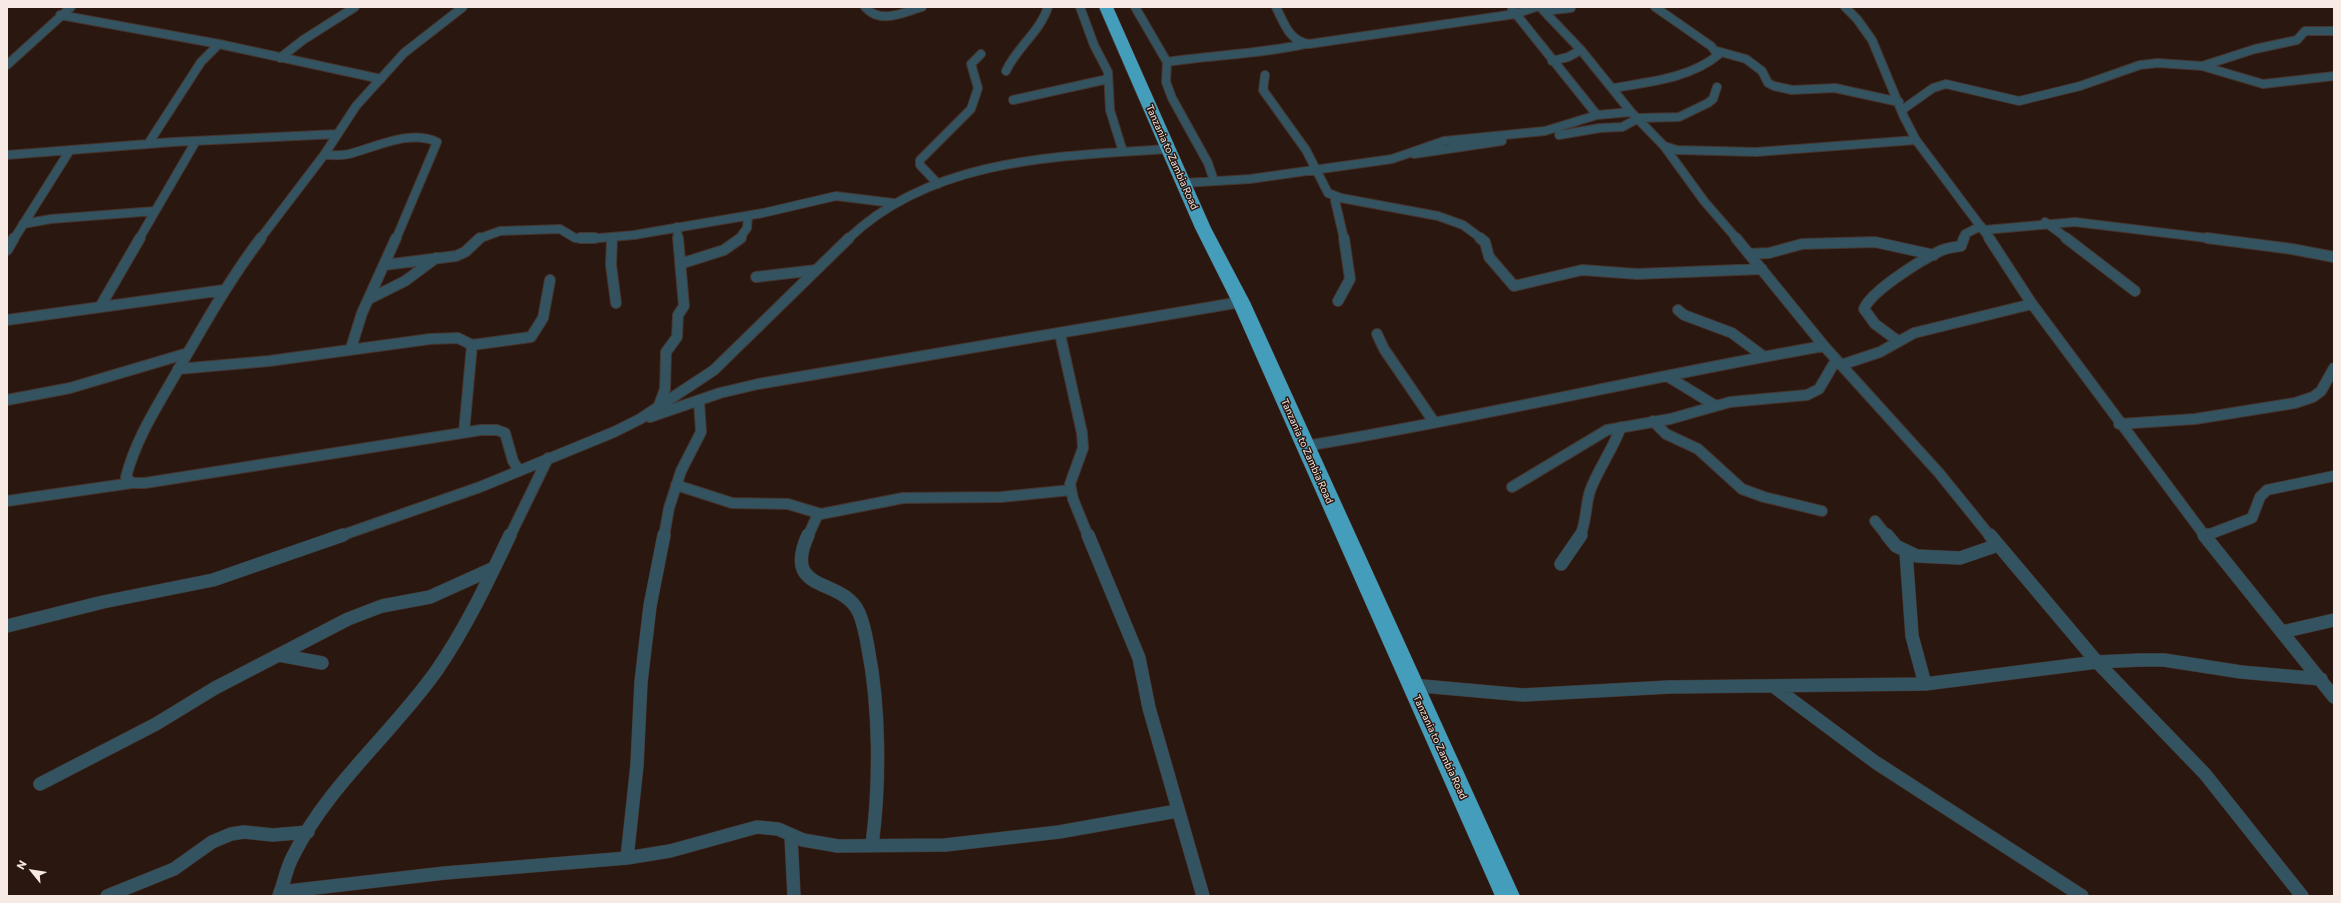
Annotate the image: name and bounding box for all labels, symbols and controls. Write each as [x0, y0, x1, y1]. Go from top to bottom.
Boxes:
street label: Tanzania to Zambia Road [1143, 103, 1201, 211]
street label: Tanzania to Zambia Road [1278, 397, 1336, 505]
street label: Tanzania to Zambia Road [1411, 693, 1469, 801]
north arrow [12, 851, 52, 891]
text: N [13, 858, 29, 872]

